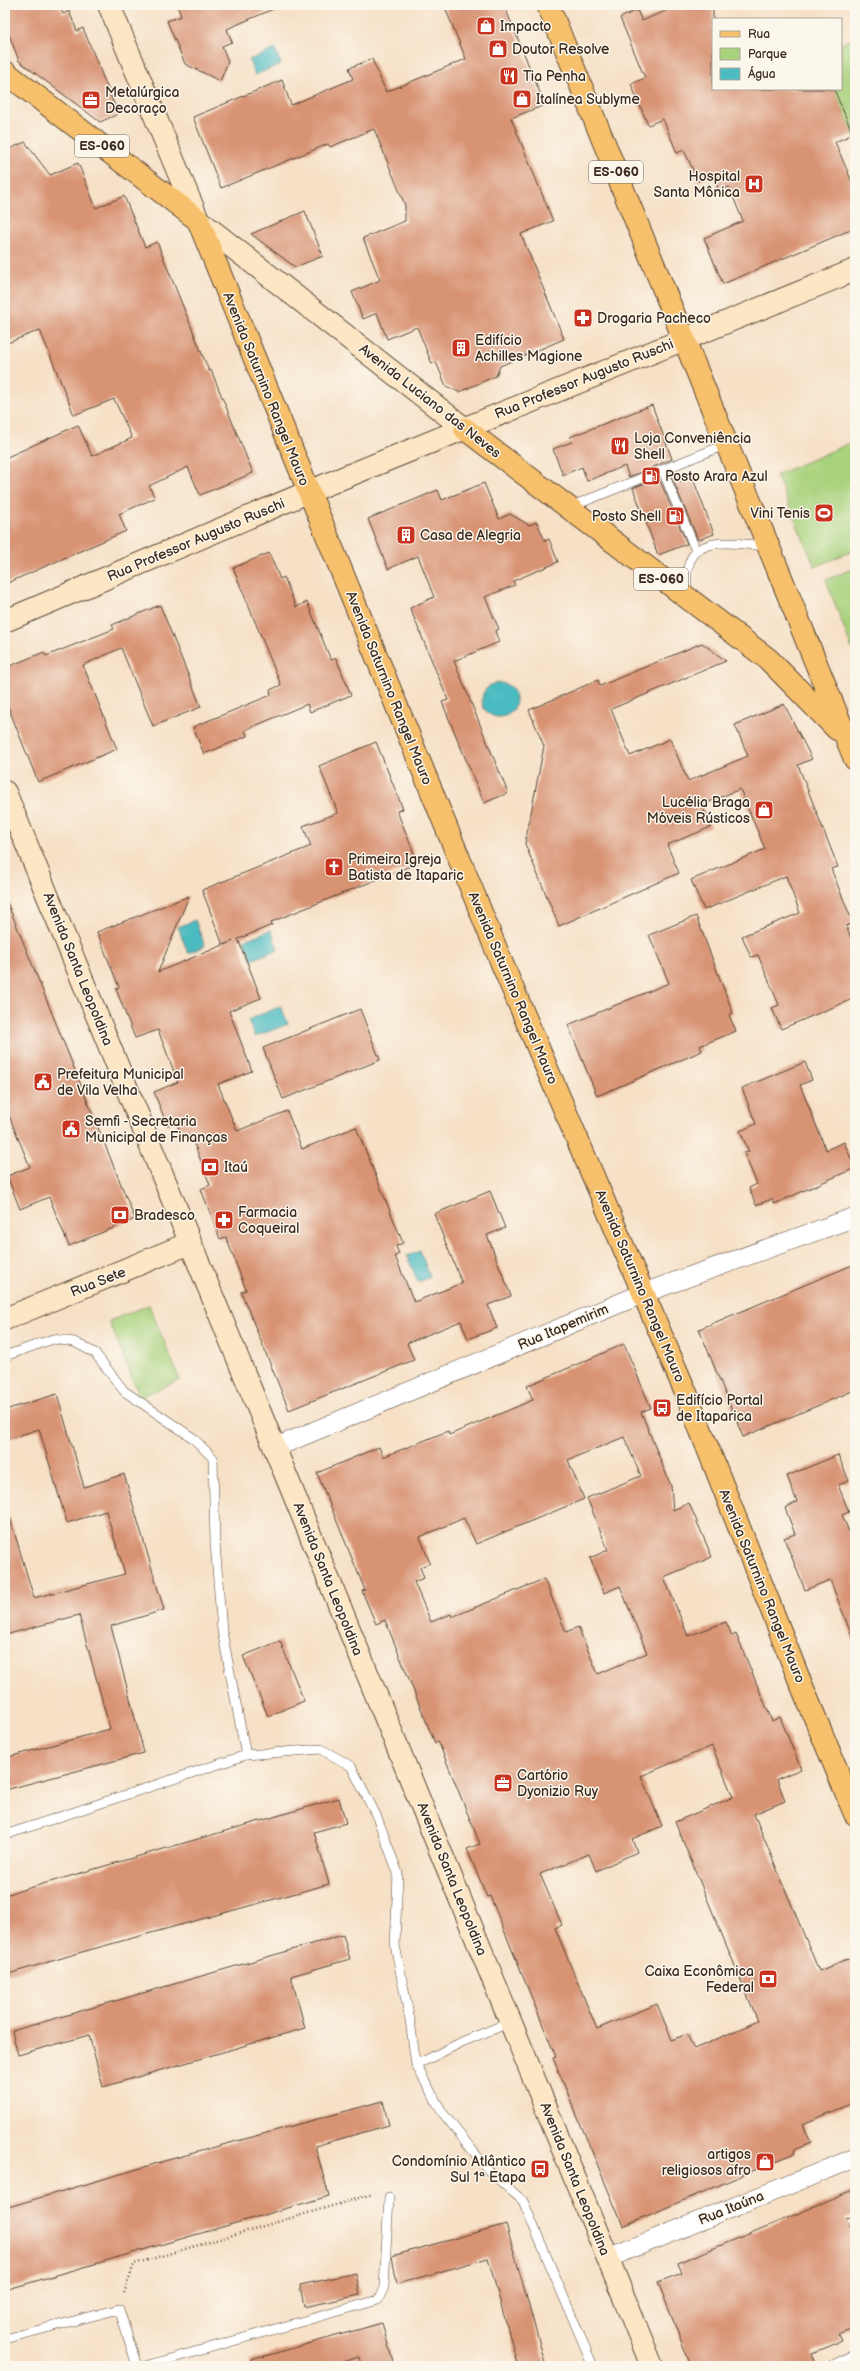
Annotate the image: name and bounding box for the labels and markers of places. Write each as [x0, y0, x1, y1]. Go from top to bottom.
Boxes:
shop icon: Impacto [475, 15, 497, 37]
place label: Impacto [500, 18, 551, 35]
shop icon: Doutor Resolve [487, 38, 509, 60]
place label: Doutor Resolve [512, 41, 609, 58]
restaurant icon: Tia Penha [498, 65, 520, 87]
place label: Tia Penha [523, 68, 586, 85]
place label: Metalúrgica Decoraço [105, 84, 180, 117]
shop icon: Italínea Sublyme [511, 88, 533, 110]
office icon: Metalúrgica Decoraço [80, 89, 102, 111]
place label: Italínea Sublyme [536, 91, 640, 108]
place label: Hospital Santa Mônica [654, 168, 740, 201]
hospital icon: Hospital Santa Mônica [743, 173, 765, 195]
pharmacy icon: Drogaria Pacheco [572, 307, 594, 329]
place label: Drogaria Pacheco [597, 310, 711, 327]
place label: Edifício Achilles Magione [475, 332, 582, 365]
building icon: Edifício Achilles Magione [450, 337, 472, 359]
place label: Loja Conveniência Shell [634, 430, 751, 463]
restaurant icon: Loja Conveniência Shell [609, 435, 631, 457]
fuel station icon: Posto Arara Azul [640, 465, 662, 487]
place label: Posto Arara Azul [665, 468, 768, 485]
sports icon: Vini Tenis [813, 502, 835, 524]
fuel station icon: Posto Shell [664, 505, 686, 527]
place label: Vini Tenis [750, 505, 810, 522]
place label: Posto Shell [592, 508, 661, 525]
building icon: Casa de Alegria [395, 524, 417, 546]
place label: Casa de Alegria [420, 527, 521, 544]
place label: Lucélia Braga Móveis Rústicos [647, 794, 750, 827]
shop icon: Lucélia Braga Móveis Rústicos [753, 799, 775, 821]
place label: Primeira Igreja Batista de Itaparic [348, 851, 464, 884]
church icon: Primeira Igreja Batista de Itaparic [323, 856, 345, 878]
place label: Prefeitura Municipal de Vila Velha [57, 1066, 184, 1099]
public building icon: Prefeitura Municipal de Vila Velha [32, 1071, 54, 1093]
place label: Semfi - Secretaria Municipal de Finanças [85, 1113, 228, 1146]
public building icon: Semfi - Secretaria Municipal de Finanças [60, 1118, 82, 1140]
bank icon: Itaú [199, 1156, 221, 1178]
place label: Itaú [224, 1159, 248, 1176]
bank icon: Bradesco [109, 1204, 131, 1226]
place label: Farmacia Coqueiral [238, 1204, 299, 1237]
place label: Bradesco [134, 1207, 195, 1224]
pharmacy icon: Farmacia Coqueiral [213, 1209, 235, 1231]
place label: Edifício Portal de Itaparica [676, 1392, 763, 1425]
bus stop icon: Edifício Portal de Itaparica [651, 1397, 673, 1419]
place label: Cartório Dyonizio Ruy [517, 1767, 599, 1800]
office icon: Cartório Dyonizio Ruy [492, 1772, 514, 1794]
place label: Caixa Econômica Federal [644, 1963, 754, 1996]
bank icon: Caixa Econômica Federal [757, 1968, 779, 1990]
place label: artigos religiosos afro [662, 2146, 751, 2179]
shop icon: artigos religiosos afro [754, 2151, 776, 2173]
place label: Condomínio Atlântico Sul 1ª Etapa [392, 2153, 526, 2186]
bus stop icon: Condomínio Atlântico Sul 1ª Etapa [529, 2158, 551, 2180]

